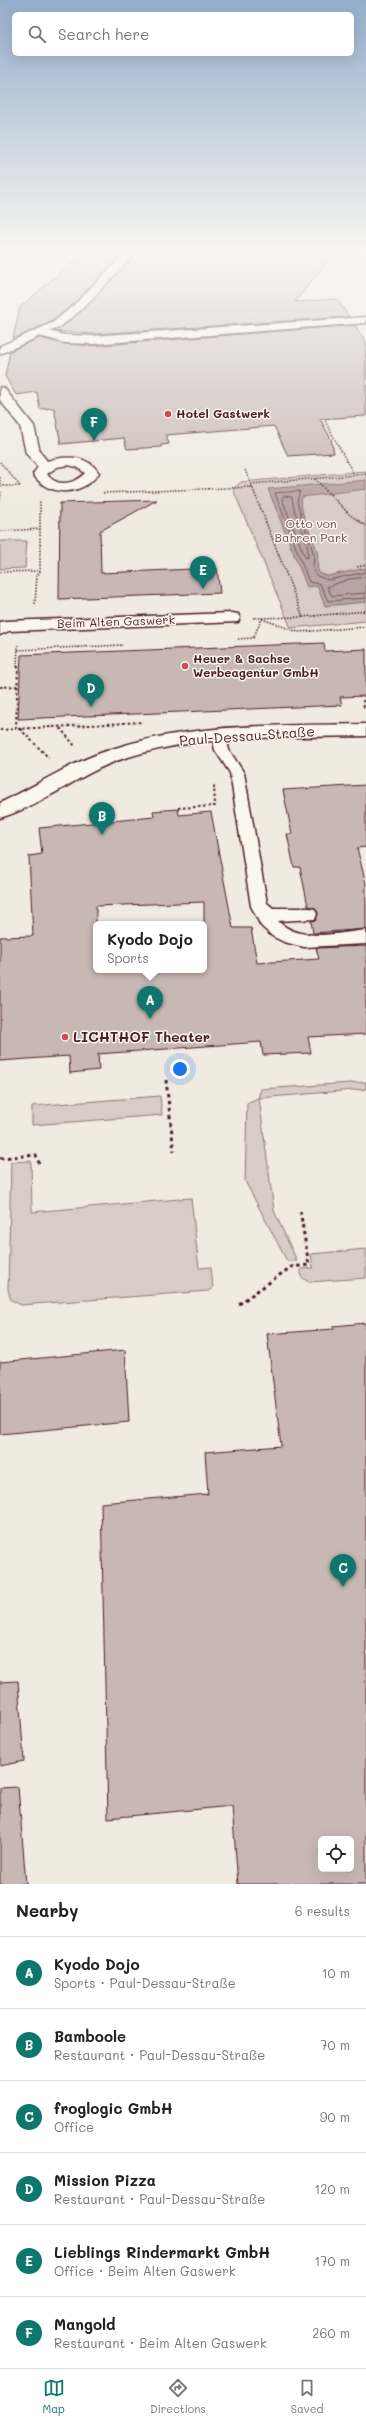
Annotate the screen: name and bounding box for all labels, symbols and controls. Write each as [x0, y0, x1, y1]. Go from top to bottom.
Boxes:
search box [12, 12, 354, 56]
icon: search [26, 23, 48, 45]
text: Search here [58, 24, 149, 44]
place label: Hotel Gastwerk [176, 405, 270, 421]
pin: F [81, 408, 107, 441]
marker: Hotel Gastwerk [163, 409, 173, 419]
park label: Otto von Bahren Park [275, 515, 347, 545]
pin: E [190, 556, 216, 589]
street label: Beim Alten Gaswerk [57, 611, 175, 631]
place label: Heuer & Sachse Werbeagentur GmbH [193, 650, 319, 680]
marker: Heuer & Sachse Werbeagentur GmbH [180, 661, 190, 671]
pin: D [78, 674, 104, 707]
street label: Paul-Dessau-Straße [179, 721, 315, 750]
pin: B [89, 802, 115, 835]
popup [93, 921, 207, 973]
text: Kyodo Dojo [107, 929, 193, 949]
text: Sports [107, 949, 149, 966]
pin: A [137, 986, 163, 1019]
place label: LICHTHOF Theater [73, 1027, 210, 1046]
marker: LICHTHOF Theater [60, 1032, 70, 1042]
your location [170, 1059, 190, 1079]
pin: C [330, 1554, 356, 1587]
map controls [318, 1836, 354, 1872]
button: locate [318, 1836, 354, 1872]
text: Nearby [16, 1899, 78, 1921]
text: 6 results [295, 1902, 350, 1919]
text: Kyodo Dojo [54, 1954, 140, 1974]
text: A [24, 1964, 34, 1981]
text: 10 m [322, 1964, 350, 1981]
text: Sports · Paul-Dessau-Straße [54, 1974, 236, 1991]
text: Bamboole [54, 2026, 126, 2046]
text: B [25, 2036, 33, 2053]
text: 70 m [320, 2036, 350, 2053]
text: Restaurant · Paul-Dessau-Straße [54, 2046, 265, 2063]
text: froglogic GmbH [54, 2098, 173, 2118]
text: C [24, 2108, 34, 2125]
text: 90 m [320, 2108, 350, 2125]
text: Office [54, 2118, 94, 2135]
text: Mission Pizza [54, 2170, 156, 2190]
text: D [24, 2180, 34, 2197]
text: 120 m [314, 2180, 350, 2197]
text: Restaurant · Paul-Dessau-Straße [54, 2190, 265, 2207]
text: Lieblings Rindermarkt GmbH [54, 2242, 270, 2262]
text: E [25, 2252, 33, 2269]
text: 170 m [314, 2252, 350, 2269]
text: Office · Beim Alten Gaswerk [54, 2262, 236, 2279]
text: Mangold [54, 2314, 116, 2334]
text: F [25, 2324, 33, 2341]
text: 260 m [312, 2324, 350, 2341]
text: Restaurant · Beim Alten Gaswerk [54, 2334, 267, 2351]
tab: Map [43, 2377, 65, 2416]
tab: Directions [150, 2377, 206, 2416]
tab: Saved [291, 2377, 323, 2416]

